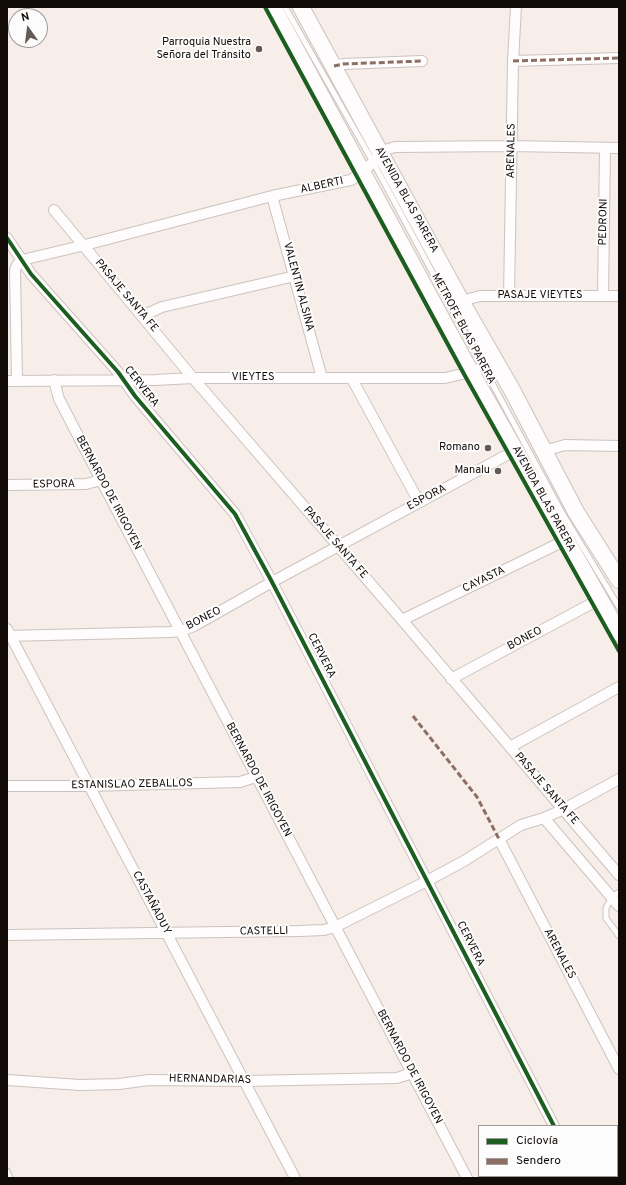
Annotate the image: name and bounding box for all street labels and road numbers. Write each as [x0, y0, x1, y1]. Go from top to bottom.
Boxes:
street label: ARENALES [505, 123, 519, 179]
street label: AVENIDA BLAS PARERA [371, 145, 441, 255]
street label: ALBERTI [299, 175, 345, 197]
street label: PEDRONI [597, 198, 611, 246]
street label: VALENTIN ALSINA [280, 241, 316, 333]
street label: PASAJE SANTA FE [92, 257, 160, 335]
street label: METROFE BLAS PARERA [428, 271, 498, 387]
street label: PASAJE VIEYTES [497, 289, 583, 303]
street label: CERVERA [121, 364, 161, 410]
street label: VIEYTES [231, 371, 275, 385]
street label: BERNARDO DE IRIGOYEN [72, 434, 144, 552]
street label: AVENIDA BLAS PARERA [508, 444, 578, 554]
street label: ESPORA [33, 478, 75, 492]
street label: ESPORA [405, 482, 449, 514]
street label: PASAJE SANTA FE [300, 504, 370, 582]
street label: CAYASTA [461, 564, 507, 596]
street label: BONEO [184, 605, 224, 633]
street label: BONEO [505, 624, 545, 654]
street label: CERVERA [304, 631, 338, 681]
street label: BERNARDO DE IRIGOYEN [222, 721, 294, 839]
street label: PASAJE SANTA FE [511, 750, 581, 828]
street label: ESTANISLAO ZEBALLOS [71, 777, 193, 793]
street label: CASTAÑADUY [129, 869, 173, 937]
street label: CERVERA [453, 919, 487, 969]
street label: CASTELLI [239, 925, 289, 939]
street label: ARENALES [540, 927, 578, 981]
street label: BERNARDO DE IRIGOYEN [373, 1008, 445, 1126]
street label: HERNANDARIAS [169, 1073, 251, 1087]

